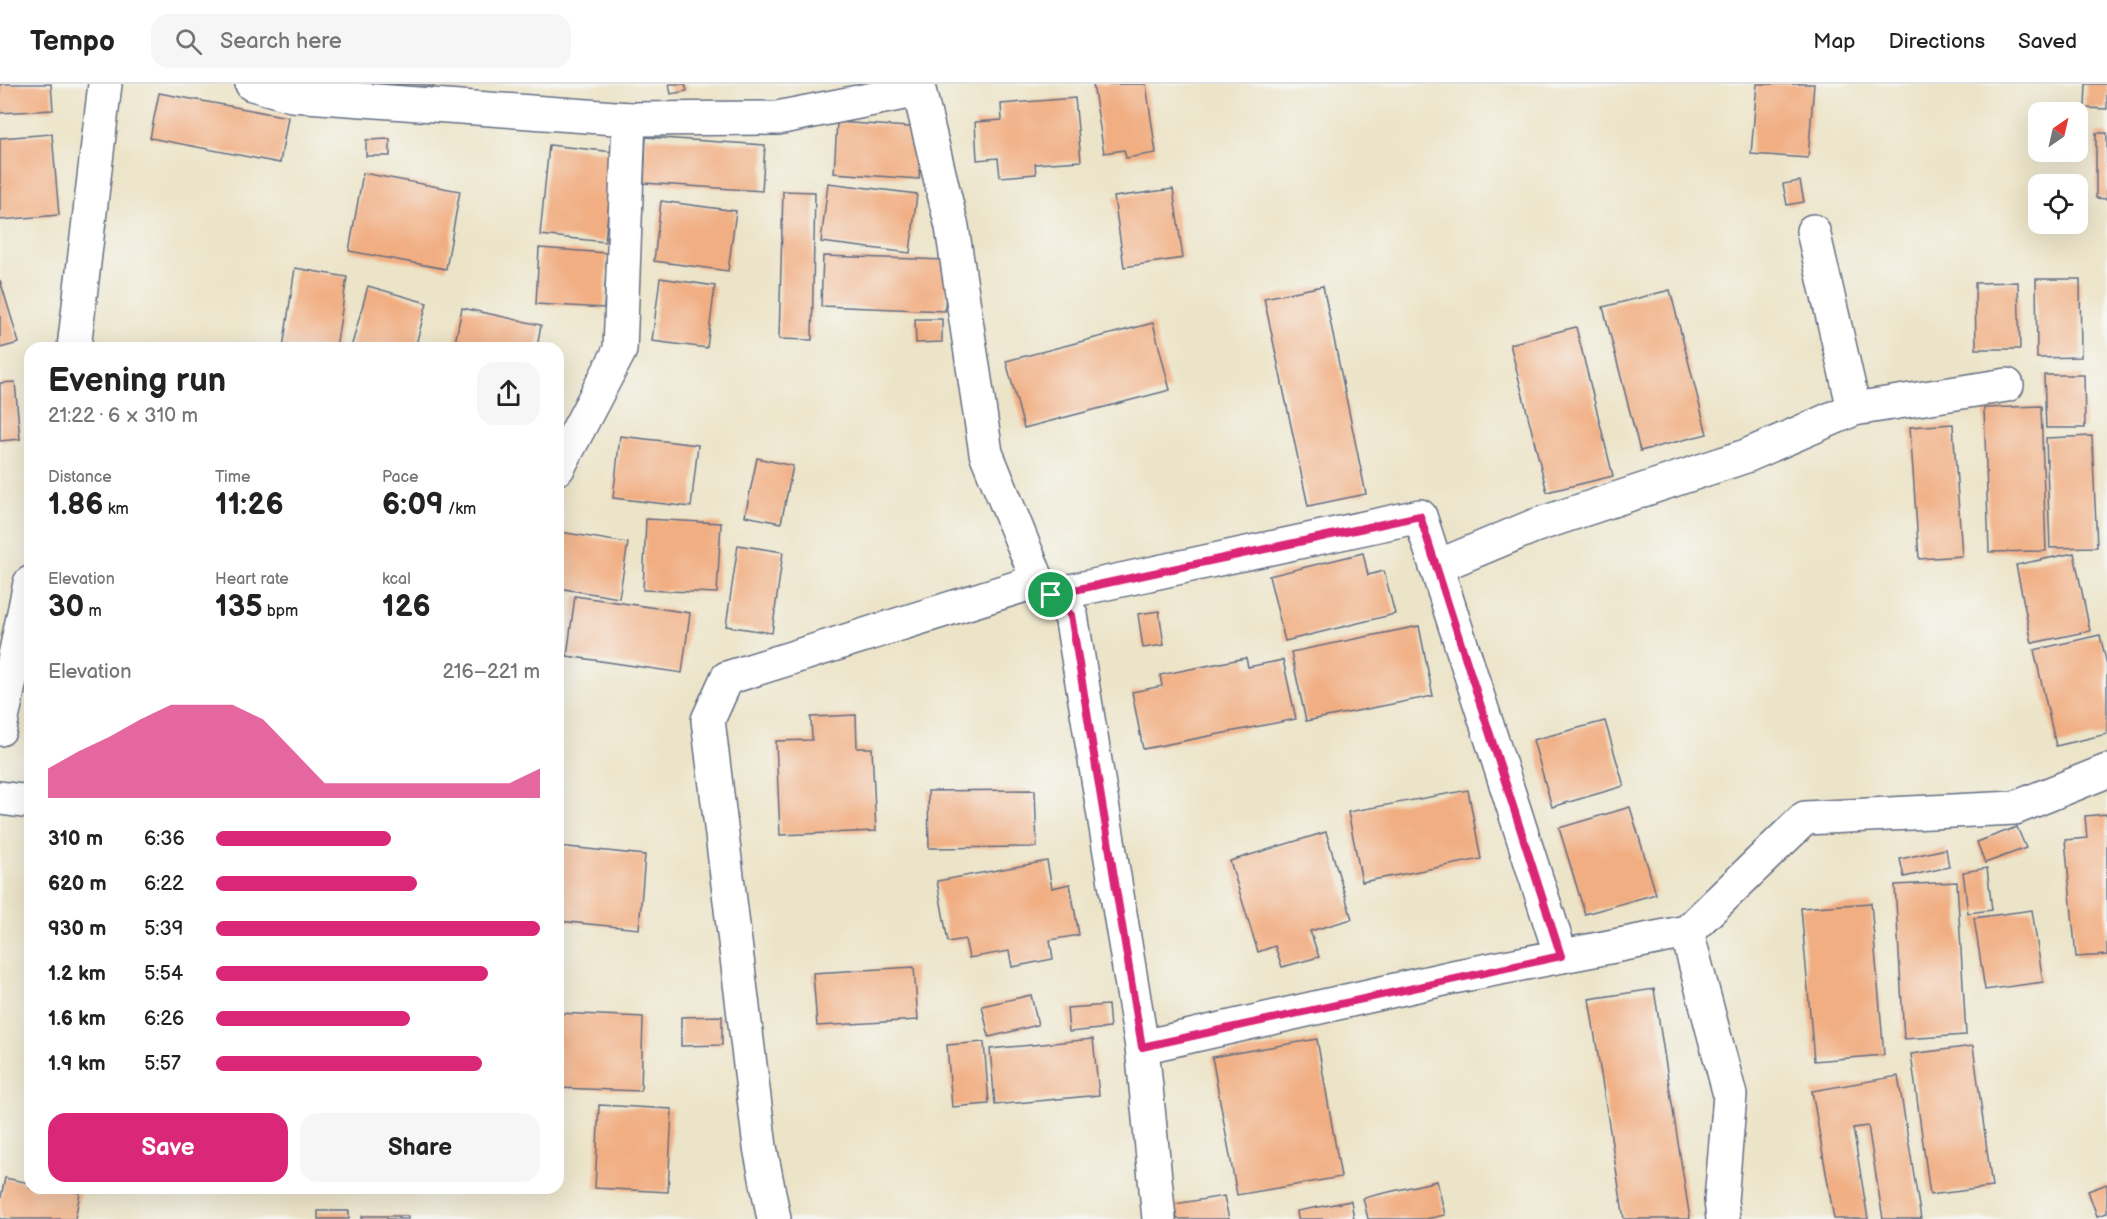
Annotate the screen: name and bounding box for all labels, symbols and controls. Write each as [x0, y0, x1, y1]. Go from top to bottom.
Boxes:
search box [151, 14, 571, 68]
text: Tempo [30, 25, 115, 58]
icon: search [172, 25, 205, 58]
text: Search here [220, 28, 342, 55]
text: Map [1813, 29, 1856, 54]
text: Directions [1889, 29, 1985, 54]
text: Saved [2018, 29, 2077, 54]
north arrow [2028, 102, 2088, 162]
map controls [2028, 102, 2088, 234]
button: locate [2028, 174, 2088, 234]
text: Evening run [48, 361, 226, 401]
button: share [477, 362, 540, 425]
text: 21:22 · 6 × 310 m [48, 404, 198, 428]
text: Distance [48, 468, 112, 487]
text: Time [215, 468, 250, 487]
text: Pace [382, 468, 418, 487]
text: 1.86 [48, 487, 103, 523]
text: 11:26 [215, 487, 284, 523]
text: 6:09 [382, 487, 444, 523]
text: km [103, 500, 129, 519]
text: /km [444, 500, 476, 519]
pin [1025, 569, 1076, 620]
text: Elevation [48, 570, 115, 589]
text: Heart rate [215, 570, 289, 589]
text: kcal [382, 570, 411, 589]
icon: arrive [1034, 578, 1067, 611]
text: 30 [48, 589, 84, 625]
text: 135 [215, 589, 262, 625]
text: 126 [382, 589, 431, 625]
text: m [84, 602, 102, 621]
text: bpm [262, 602, 298, 621]
text: Elevation [48, 660, 131, 684]
text: 216–221 m [442, 660, 540, 684]
text: 310 m [48, 827, 103, 851]
text: 6:36 [144, 827, 185, 851]
text: 620 m [48, 872, 107, 896]
text: 6:22 [144, 872, 184, 896]
text: 930 m [48, 917, 106, 941]
text: 5:39 [144, 917, 183, 941]
text: 1.2 km [48, 962, 106, 986]
text: 5:54 [144, 962, 183, 986]
text: 1.6 km [48, 1007, 106, 1031]
text: 6:26 [144, 1007, 184, 1031]
text: 1.9 km [48, 1052, 105, 1076]
text: 5:57 [144, 1052, 181, 1076]
button: Save [48, 1113, 288, 1182]
button: Share [300, 1113, 540, 1182]

